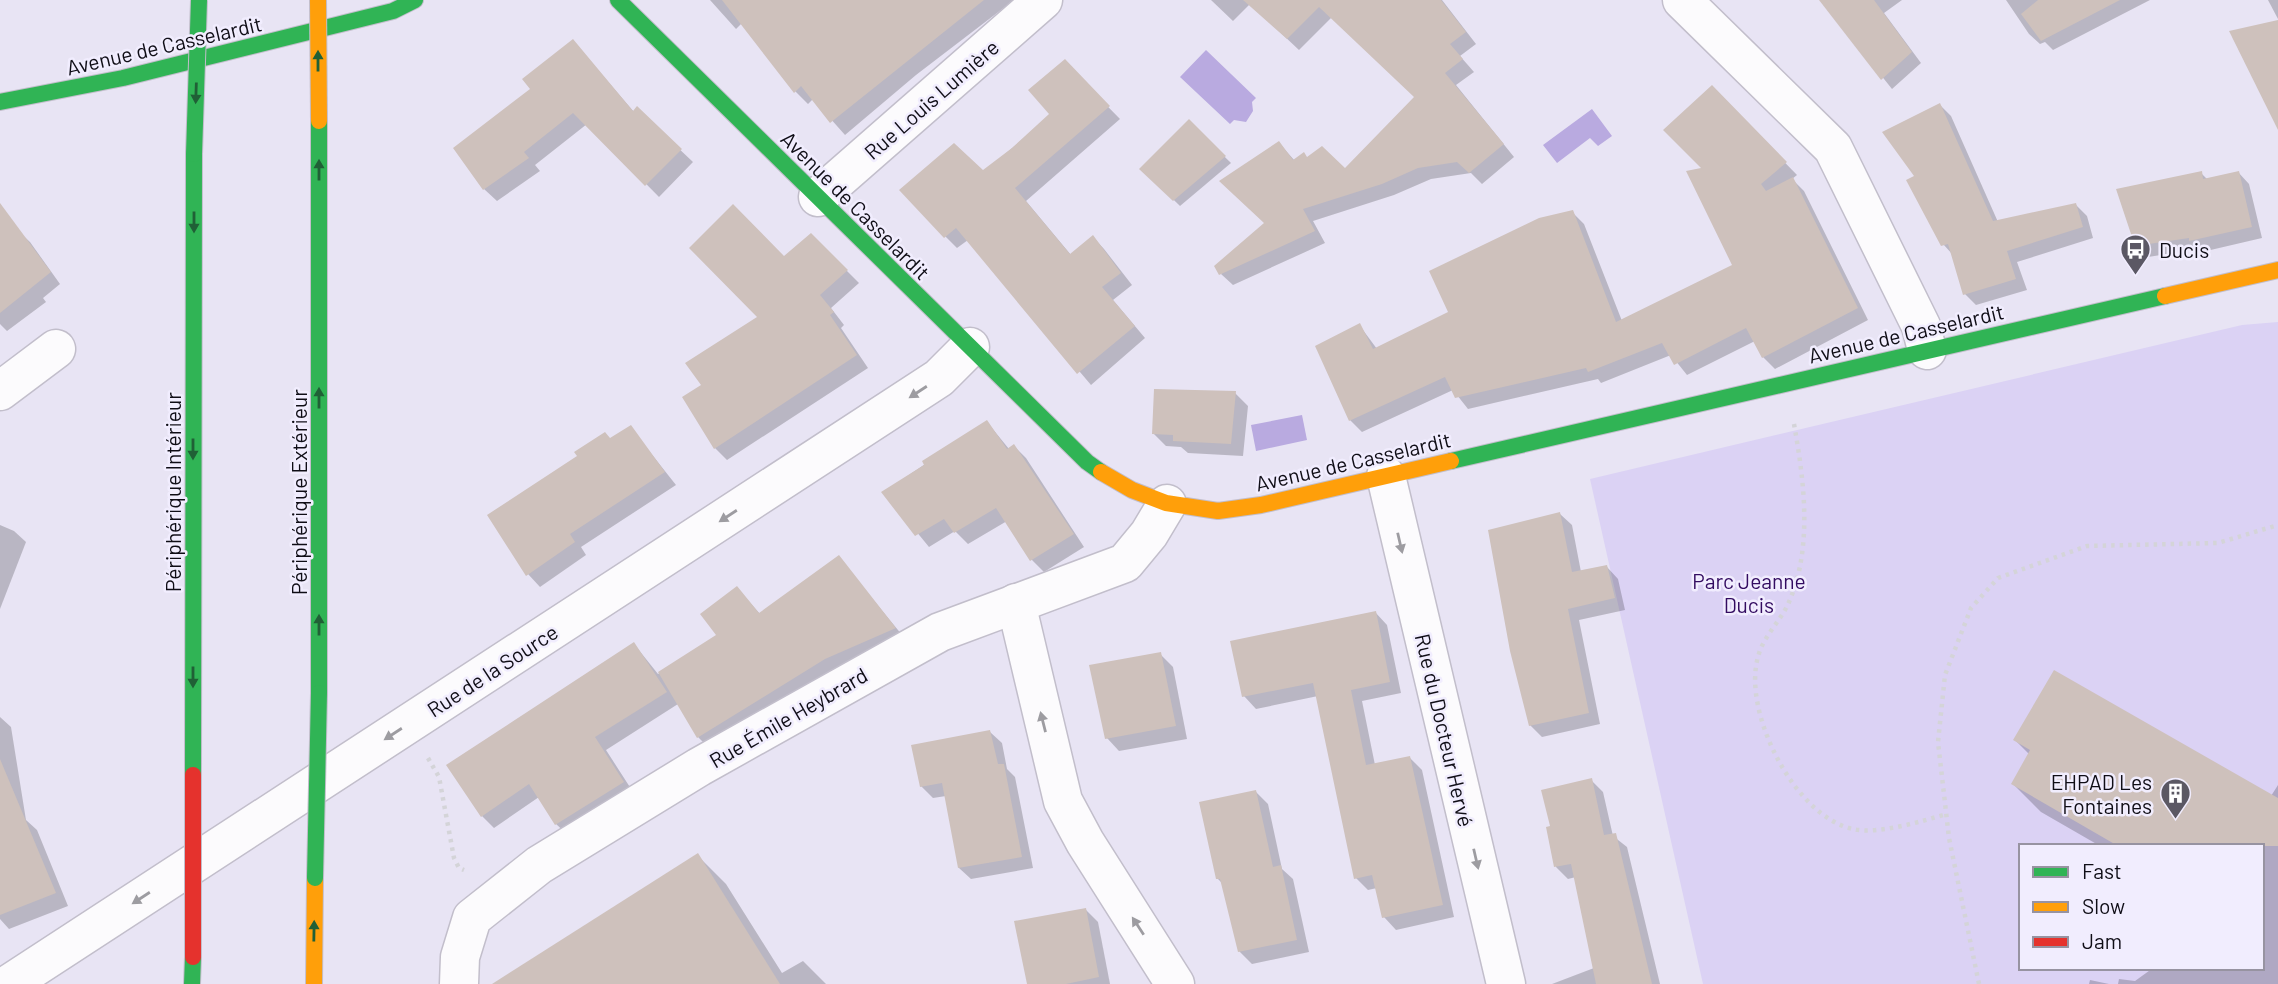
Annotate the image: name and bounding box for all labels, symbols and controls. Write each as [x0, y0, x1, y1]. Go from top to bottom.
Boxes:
street label: Avenue de Casselardit [64, 10, 264, 80]
street label: Rue Louis Lumière [859, 34, 1003, 164]
one-way arrow [312, 49, 324, 71]
one-way arrow [190, 82, 202, 104]
street label: Avenue de Casselardit [777, 126, 935, 284]
one-way arrow [313, 159, 325, 181]
one-way arrow [188, 211, 200, 233]
bus stop icon: Ducis [2119, 232, 2153, 276]
place label: Ducis [2159, 237, 2209, 262]
street label: Avenue de Casselardit [1806, 298, 2006, 368]
one-way arrow [909, 385, 928, 398]
one-way arrow [313, 386, 325, 408]
street label: Périphérique Extérieur [286, 389, 311, 595]
street label: Périphérique Intérieur [160, 392, 185, 592]
street label: Avenue de Casselardit [1253, 426, 1453, 496]
one-way arrow [187, 439, 199, 461]
one-way arrow [719, 509, 737, 523]
one-way arrow [1395, 532, 1406, 554]
park label: Parc Jeanne Ducis [1692, 568, 1806, 617]
one-way arrow [313, 614, 325, 636]
street label: Rue de la Source [422, 618, 562, 722]
street label: Rue du Docteur Hervé [1411, 631, 1479, 829]
street label: Rue Émile Heybrard [705, 662, 871, 772]
one-way arrow [187, 666, 199, 688]
one-way arrow [1038, 711, 1049, 733]
one-way arrow [384, 727, 403, 740]
place label: EHPAD Les Fontaines [2051, 769, 2152, 818]
building icon: EHPAD Les Fontaines [2158, 776, 2192, 820]
legend [2019, 844, 2264, 970]
one-way arrow [1471, 848, 1482, 870]
text: Fast [2082, 858, 2122, 883]
one-way arrow [132, 891, 150, 905]
text: Slow [2082, 893, 2125, 918]
one-way arrow [1132, 917, 1145, 936]
one-way arrow [308, 920, 320, 942]
text: Jam [2082, 928, 2122, 953]

